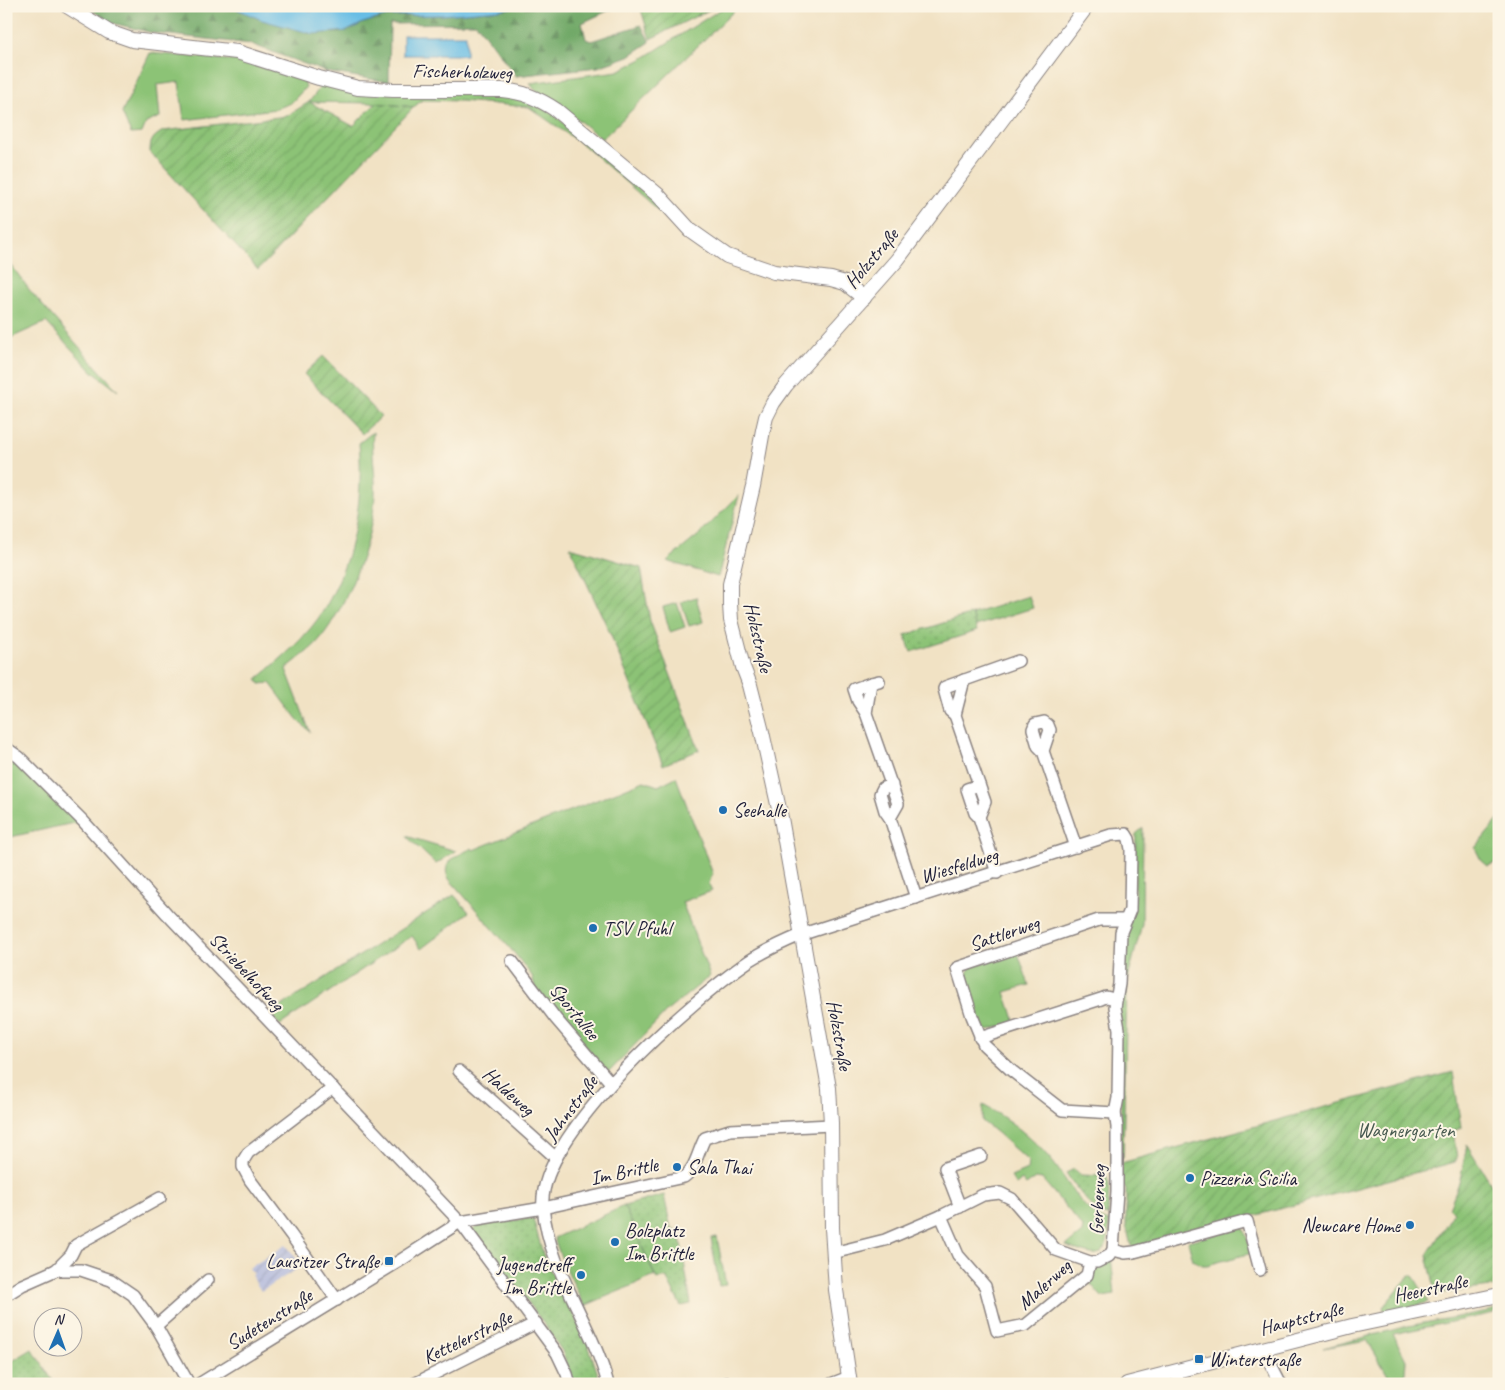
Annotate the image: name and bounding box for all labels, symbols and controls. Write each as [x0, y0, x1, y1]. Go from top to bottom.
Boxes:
street label: Fischerholzweg [412, 58, 514, 85]
street label: Holzstraße [839, 222, 905, 294]
street label: Holzstraße [738, 600, 779, 676]
place label: Seehalle [733, 798, 788, 823]
marker: Seehalle [717, 804, 729, 816]
street label: Wiesfeldweg [917, 841, 1003, 889]
street label: Sattlerweg [966, 909, 1044, 957]
place label: TSV Pfuhl [603, 916, 675, 941]
marker: TSV Pfuhl [587, 922, 599, 934]
street label: Striebelhofweg [204, 927, 291, 1017]
street label: Sportallee [544, 978, 606, 1046]
street label: Holzstraße [821, 998, 858, 1074]
street label: Haldeweg [477, 1061, 541, 1122]
street label: Jahnstraße [537, 1069, 604, 1147]
park label: Wagnergarten [1357, 1118, 1456, 1143]
street label: Im Brittle [588, 1152, 662, 1191]
place label: Sala Thai [687, 1155, 754, 1180]
marker: Sala Thai [671, 1161, 683, 1173]
street label: Gerberweg [1084, 1163, 1111, 1235]
place label: Pizzeria Sicilia [1200, 1166, 1298, 1191]
marker: Pizzeria Sicilia [1184, 1172, 1196, 1184]
place label: Newcare Home [1301, 1213, 1401, 1238]
place label: Bolzplatz Im Brittle [625, 1218, 695, 1266]
marker: Newcare Home [1404, 1219, 1416, 1231]
marker: Bolzplatz Im Brittle [609, 1236, 621, 1248]
place label: Lausitzer Straße [266, 1249, 380, 1274]
place label: Jugendtreff Im Brittle [496, 1252, 575, 1300]
street label: Malerweg [1012, 1253, 1077, 1315]
marker: Lausitzer Straße [383, 1255, 395, 1267]
street label: Heerstraße [1391, 1268, 1471, 1308]
marker: Jugendtreff Im Brittle [575, 1269, 587, 1281]
street label: Sudetenstraße [221, 1282, 318, 1356]
street label: Hauptstraße [1257, 1296, 1347, 1341]
street label: Kettelerstraße [418, 1304, 517, 1370]
north arrow [32, 1308, 82, 1358]
text: N [54, 1311, 65, 1328]
place label: Winterstraße [1209, 1347, 1302, 1372]
marker: Winterstraße [1193, 1353, 1205, 1365]

